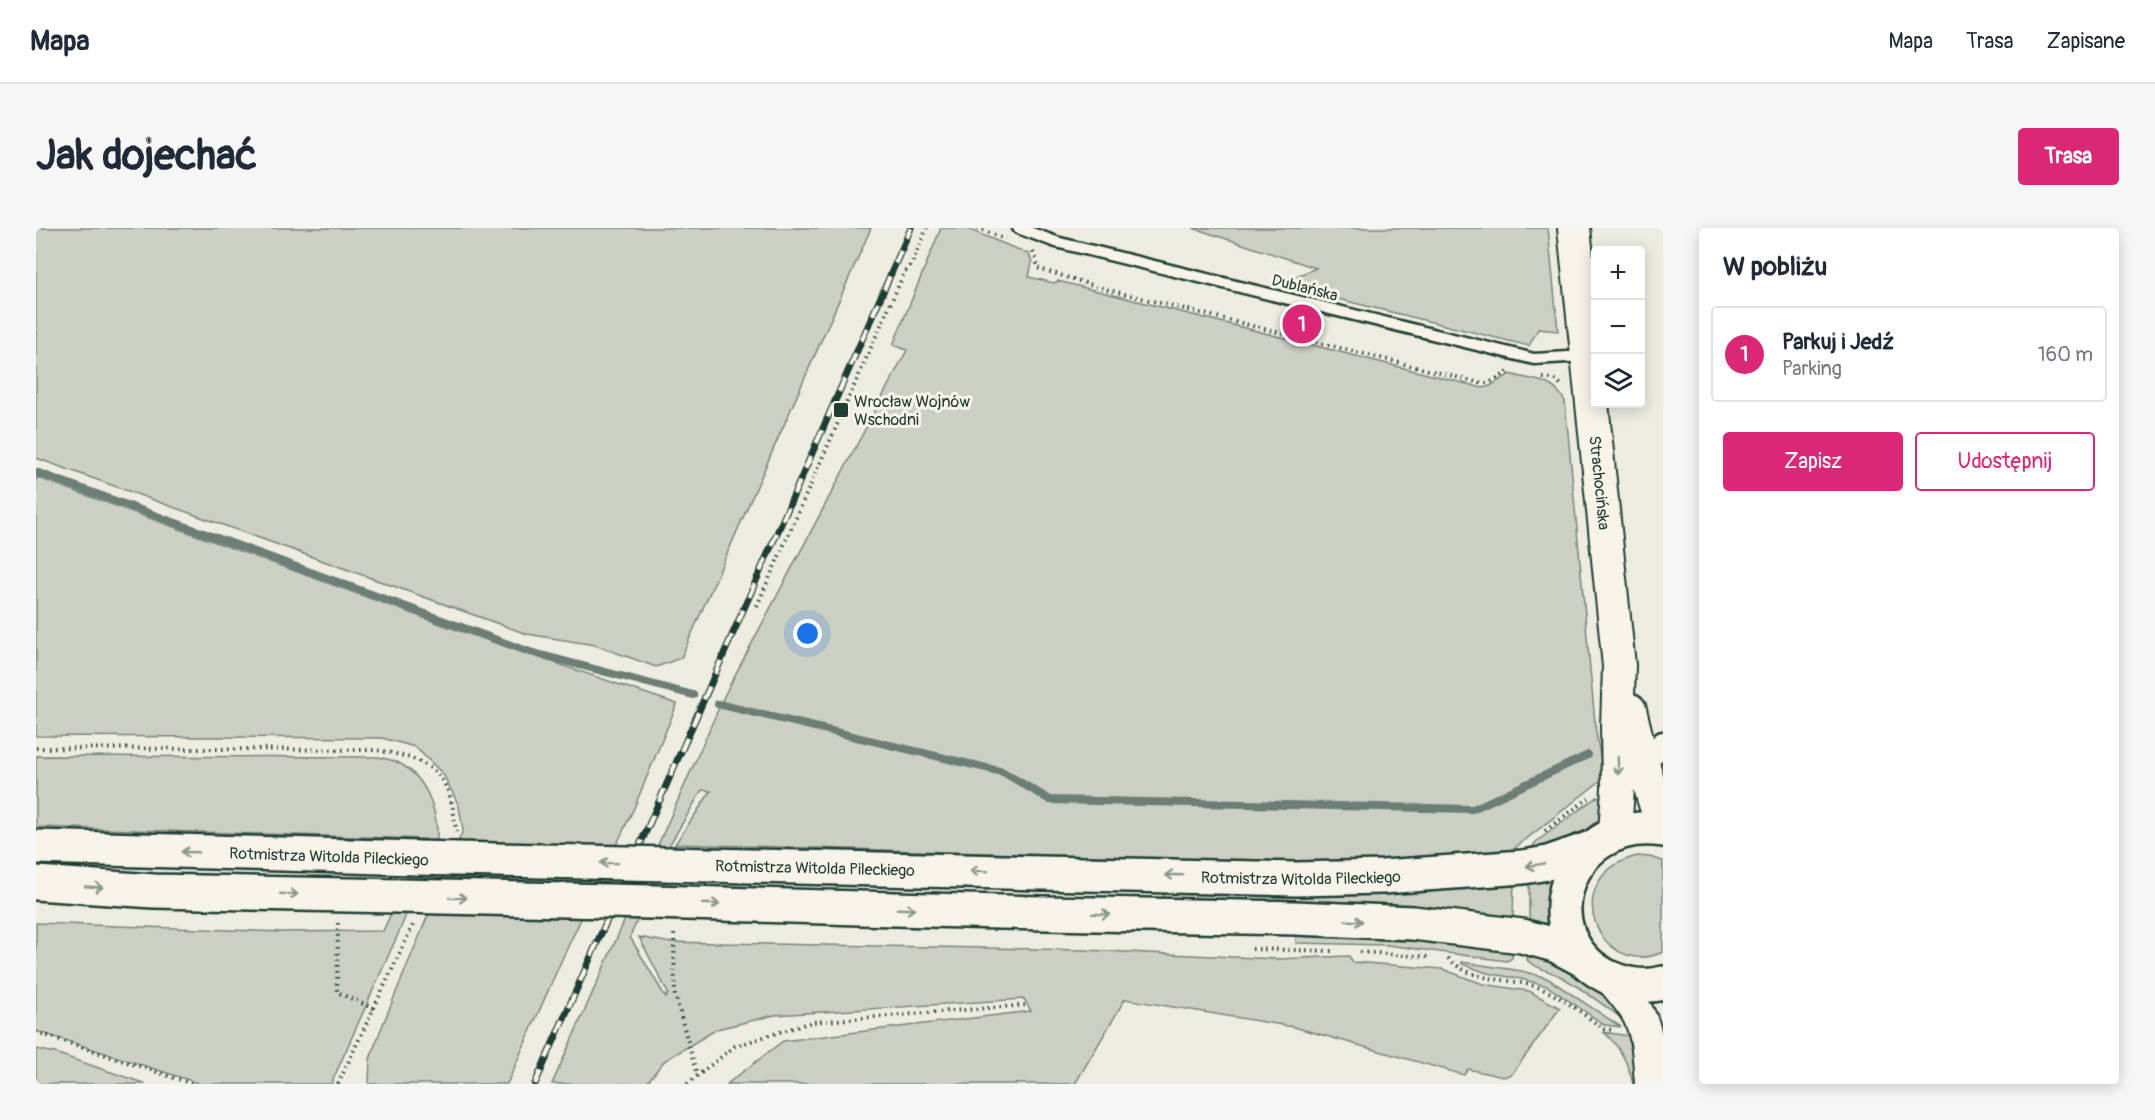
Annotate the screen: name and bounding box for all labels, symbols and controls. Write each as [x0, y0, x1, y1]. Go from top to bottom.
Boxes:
text: Mapa [30, 24, 89, 59]
text: Mapa [1888, 28, 1933, 55]
text: Trasa [1966, 28, 2014, 55]
text: Zapisane [2047, 28, 2125, 55]
button: Trasa [2018, 128, 2119, 185]
text: Jak dojechać [36, 130, 257, 182]
map controls [1591, 246, 1645, 408]
button: + [1591, 246, 1645, 300]
text: W pobliżu [1723, 251, 1827, 283]
street label: Dublańska [1270, 270, 1340, 306]
button: − [1591, 300, 1645, 354]
pin: 1 [1282, 302, 1322, 346]
text: Parkuj i Jedź [1782, 328, 1894, 356]
text: 1 [1741, 342, 1748, 367]
text: 160 m [2038, 342, 2093, 367]
button: layers [1591, 354, 1645, 408]
text: Parking [1782, 356, 1842, 381]
place label: Wrocław Wojnów Wschodni [854, 392, 970, 430]
marker: Wrocław Wojnów Wschodni [832, 401, 850, 419]
button: Zapisz [1723, 432, 1903, 491]
button: Udostępnij [1915, 432, 2095, 491]
street label: Strachocińska [1584, 435, 1614, 531]
your location [793, 619, 822, 648]
one-way arrow [1612, 756, 1624, 776]
street label: Rotmistrza Witolda Pileckiego [229, 844, 429, 870]
one-way arrow [181, 846, 201, 857]
street label: Rotmistrza Witolda Pileckiego [715, 856, 915, 881]
one-way arrow [599, 857, 619, 868]
one-way arrow [1526, 860, 1545, 871]
one-way arrow [970, 865, 990, 877]
street label: Rotmistrza Witolda Pileckiego [1201, 867, 1402, 890]
one-way arrow [1165, 870, 1185, 881]
one-way arrow [84, 882, 104, 893]
one-way arrow [279, 888, 299, 900]
one-way arrow [447, 892, 467, 903]
one-way arrow [700, 898, 720, 909]
one-way arrow [895, 904, 915, 915]
one-way arrow [1090, 908, 1110, 920]
one-way arrow [1343, 915, 1363, 926]

